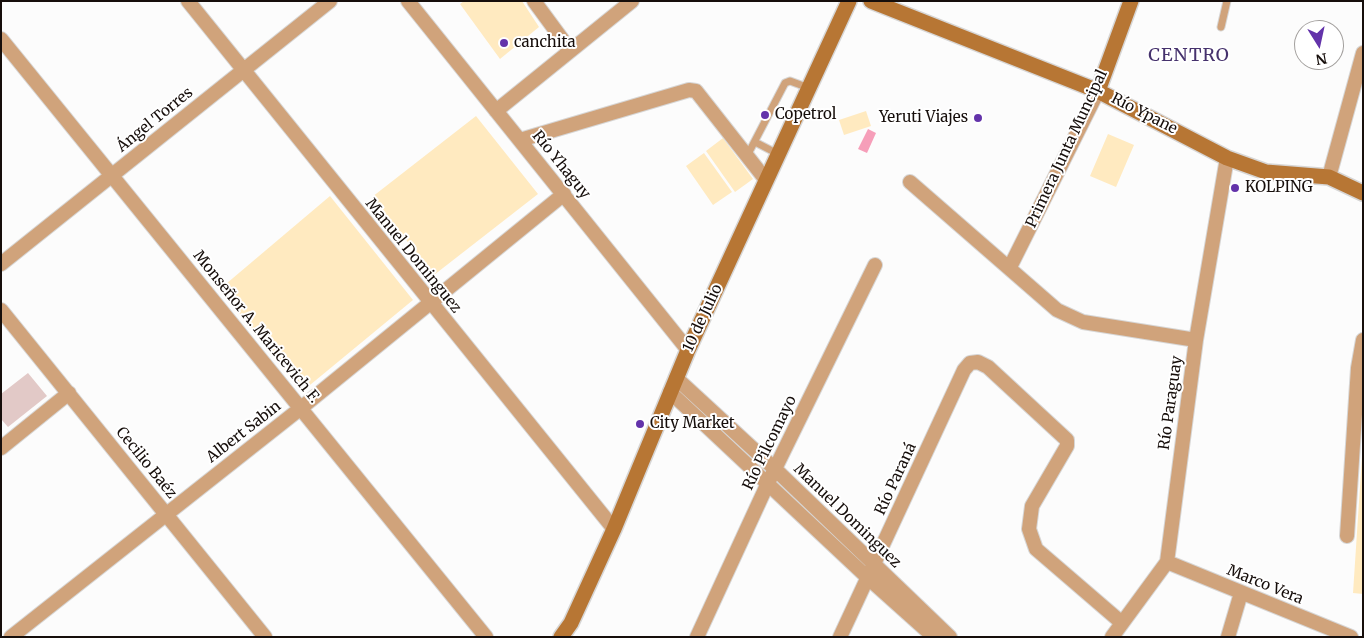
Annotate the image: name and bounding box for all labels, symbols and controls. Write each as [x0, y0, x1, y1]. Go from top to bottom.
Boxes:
north arrow [1294, 20, 1344, 70]
place label: canchita [514, 34, 575, 52]
marker: canchita [498, 37, 510, 49]
district label: CENTRO [1148, 45, 1230, 67]
text: N [1314, 49, 1328, 69]
street label: Primera Junta Muncipal [1023, 67, 1111, 231]
street label: Ángel Torres [113, 84, 197, 156]
street label: Río Ypane [1108, 90, 1180, 138]
place label: Copetrol [775, 106, 836, 124]
marker: Copetrol [759, 109, 771, 121]
place label: Yeruti Viajes [879, 109, 968, 127]
marker: Yeruti Viajes [972, 112, 984, 124]
street label: Río Yhaguy [528, 127, 594, 203]
place label: KOLPING [1245, 179, 1313, 197]
marker: KOLPING [1229, 182, 1241, 194]
street label: Manuel Dominguez [361, 195, 465, 317]
street label: Monseñor A. Maricevich F. [189, 247, 323, 407]
street label: 10 de Julio [680, 281, 726, 355]
street label: Río Paraguay [1156, 355, 1186, 451]
street label: Río Pilcomayo [739, 393, 801, 493]
street label: Albert Sabin [203, 397, 285, 467]
place label: City Market [650, 415, 735, 433]
marker: City Market [634, 418, 646, 430]
street label: Cecilio Baéz [112, 424, 180, 502]
street label: Río Paraná [871, 440, 921, 518]
street label: Manuel Dominguez [790, 460, 904, 572]
street label: Marco Vera [1224, 562, 1306, 608]

